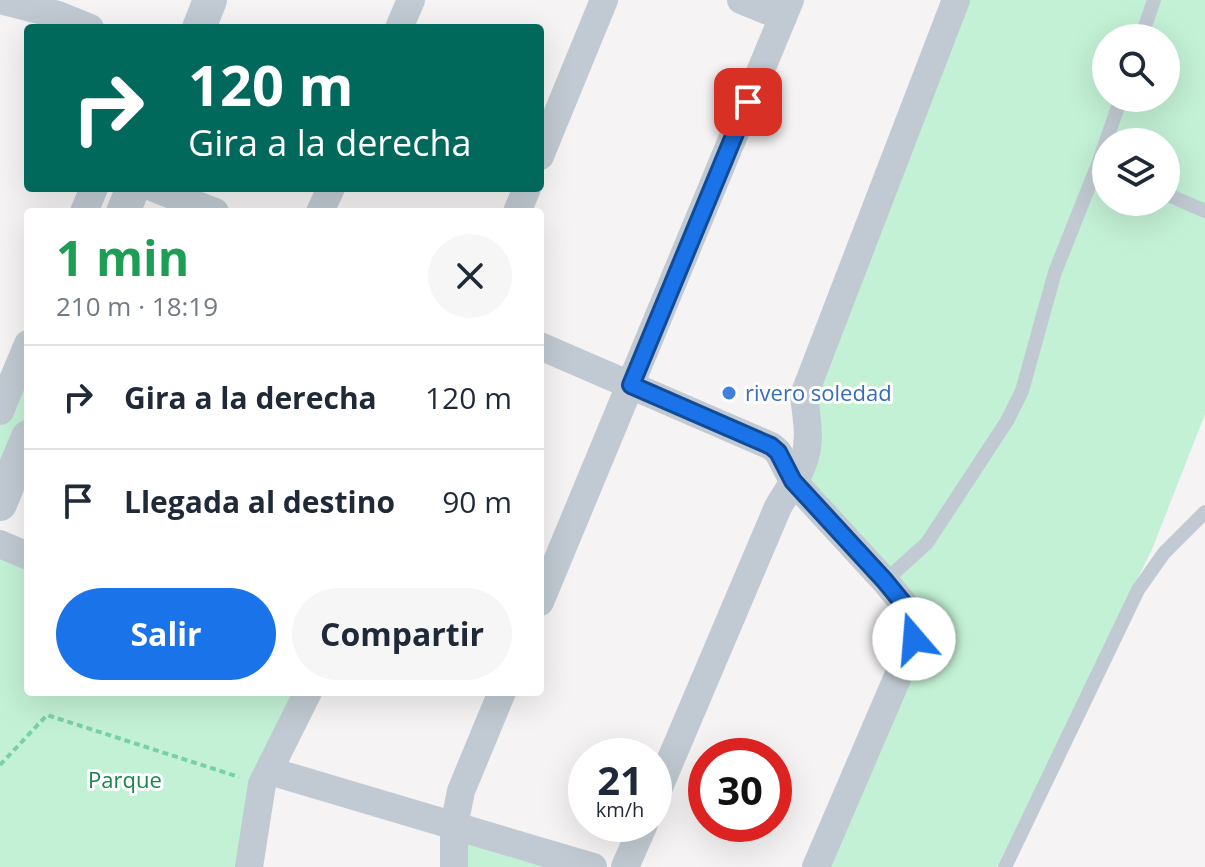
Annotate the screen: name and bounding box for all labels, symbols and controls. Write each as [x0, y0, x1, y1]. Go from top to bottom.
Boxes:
map controls [1092, 24, 1180, 216]
button: search [1092, 24, 1180, 112]
text: 120 m [188, 46, 354, 122]
icon: right [56, 56, 160, 160]
pin [714, 68, 782, 136]
icon: arrive [726, 80, 770, 124]
text: Gira a la derecha [188, 118, 472, 167]
button: layers [1092, 128, 1180, 216]
text: 1 min [56, 225, 189, 290]
button: close [428, 234, 512, 318]
text: 210 m · 18:19 [56, 288, 218, 324]
icon: right [56, 375, 100, 419]
text: Gira a la derecha [124, 377, 377, 418]
text: 120 m [425, 377, 512, 418]
place label: rivero soledad [745, 377, 892, 407]
marker: rivero soledad [720, 384, 738, 402]
icon: arrive [56, 479, 100, 523]
text: Llegada al destino [124, 481, 395, 522]
text: 90 m [442, 481, 512, 522]
button: Salir [56, 588, 276, 680]
button: Compartir [292, 588, 512, 680]
position arrow [872, 597, 956, 681]
speed limit sign: 30 [688, 738, 792, 842]
text: 21 [597, 752, 643, 807]
park label: Parque [88, 764, 162, 794]
text: km/h [596, 796, 644, 823]

